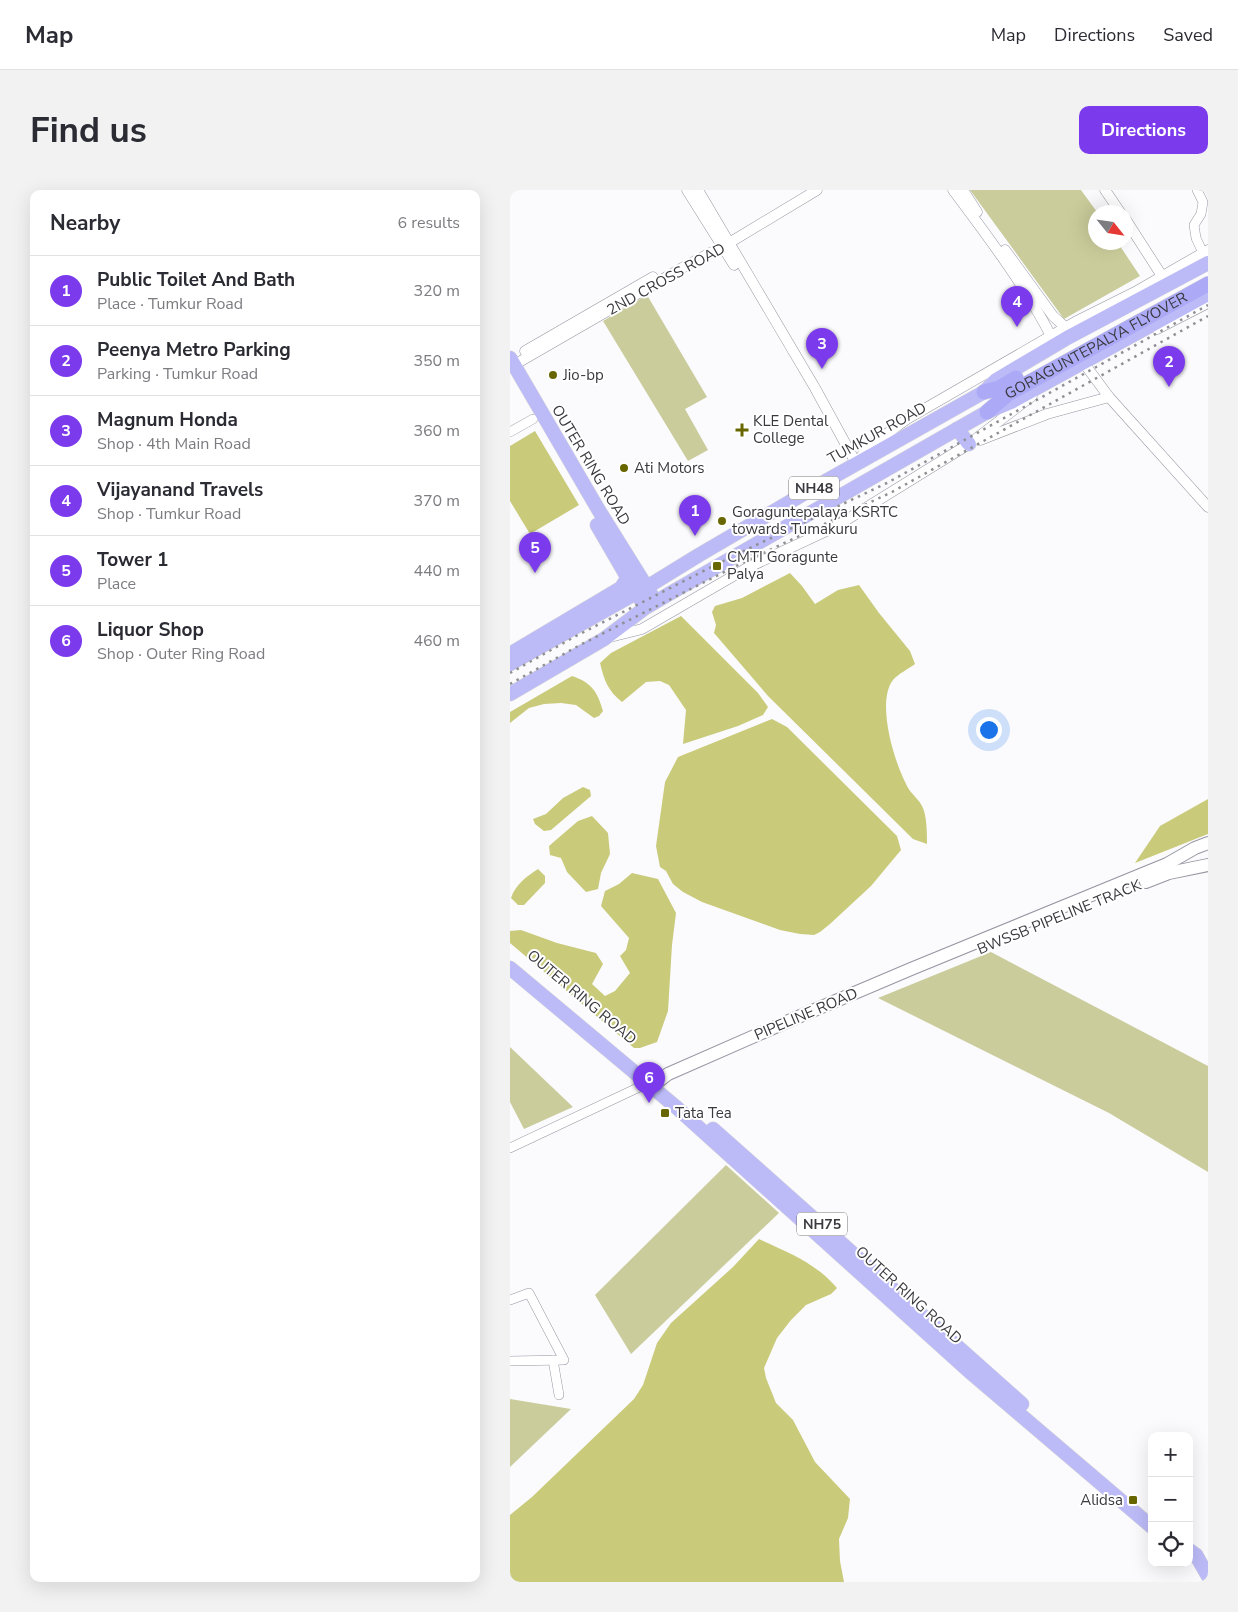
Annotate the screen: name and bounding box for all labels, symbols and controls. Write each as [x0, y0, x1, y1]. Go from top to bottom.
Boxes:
text: Map [25, 19, 73, 51]
text: Map [991, 23, 1026, 47]
text: Directions [1054, 23, 1135, 47]
text: Saved [1163, 23, 1213, 47]
button: Directions [1079, 106, 1208, 154]
text: Find us [30, 107, 147, 154]
north arrow [1088, 205, 1133, 250]
text: Nearby [50, 209, 120, 237]
text: 6 results [398, 212, 460, 234]
street label: 2ND CROSS ROAD [603, 238, 729, 320]
text: Public Toilet And Bath [97, 267, 295, 293]
text: 1 [61, 280, 71, 302]
text: 320 m [413, 280, 460, 302]
pin: 4 [1001, 286, 1033, 327]
street label: GORAGUNTEPALYA FLYOVER [1001, 287, 1191, 404]
text: Place · Tumkur Road [97, 293, 243, 315]
pin: 3 [806, 328, 838, 369]
text: Peenya Metro Parking [97, 337, 291, 363]
pin: 2 [1153, 346, 1185, 387]
text: 2 [61, 350, 71, 372]
text: 350 m [413, 350, 460, 372]
text: Parking · Tumkur Road [97, 363, 258, 385]
place label: Jio-bp [562, 365, 604, 385]
marker: Jio-bp [547, 369, 559, 381]
street label: TUMKUR ROAD [824, 398, 930, 468]
street label: OUTER RING ROAD [547, 401, 635, 529]
text: Magnum Honda [97, 407, 238, 433]
place label: KLE Dental College [753, 411, 829, 448]
text: 3 [61, 420, 71, 442]
text: 360 m [413, 420, 460, 442]
marker: KLE Dental College [735, 423, 749, 437]
text: Shop · 4th Main Road [97, 433, 251, 455]
place label: Ati Motors [634, 458, 704, 478]
marker: Ati Motors [618, 462, 630, 474]
road number: NH48 [789, 476, 839, 500]
text: Vijayanand Travels [97, 477, 263, 503]
text: 4 [61, 490, 71, 512]
text: 370 m [413, 490, 460, 512]
pin: 1 [679, 495, 711, 536]
place label: Goraguntepalaya KSRTC towards Tumakuru [732, 502, 898, 539]
text: Shop · Tumkur Road [97, 503, 241, 525]
marker: Goraguntepalaya KSRTC towards Tumakuru [716, 515, 728, 527]
pin: 5 [519, 532, 551, 573]
text: Tower 1 [97, 547, 168, 573]
place label: CMTI Goragunte Palya [727, 547, 838, 584]
text: 5 [61, 560, 71, 582]
text: 440 m [413, 560, 460, 582]
marker: CMTI Goragunte Palya [711, 560, 723, 572]
text: Place [97, 573, 136, 595]
text: Liquor Shop [97, 617, 204, 643]
text: 6 [61, 630, 71, 652]
text: 460 m [413, 630, 460, 652]
text: Shop · Outer Ring Road [97, 643, 265, 665]
your location [976, 717, 1002, 743]
street label: BWSSB PIPELINE TRACK [974, 875, 1145, 959]
street label: OUTER RING ROAD [523, 945, 641, 1049]
street label: PIPELINE ROAD [751, 983, 861, 1045]
pin: 6 [633, 1062, 665, 1103]
place label: Tata Tea [675, 1103, 732, 1123]
marker: Tata Tea [659, 1107, 671, 1119]
road number: NH75 [797, 1212, 847, 1236]
street label: OUTER RING ROAD [851, 1242, 967, 1348]
map controls [1148, 1432, 1193, 1567]
button: + [1148, 1432, 1193, 1477]
button: − [1148, 1477, 1193, 1522]
place label: Alidsa [1080, 1490, 1123, 1510]
marker: Alidsa [1127, 1494, 1139, 1506]
button: locate [1148, 1522, 1193, 1567]

